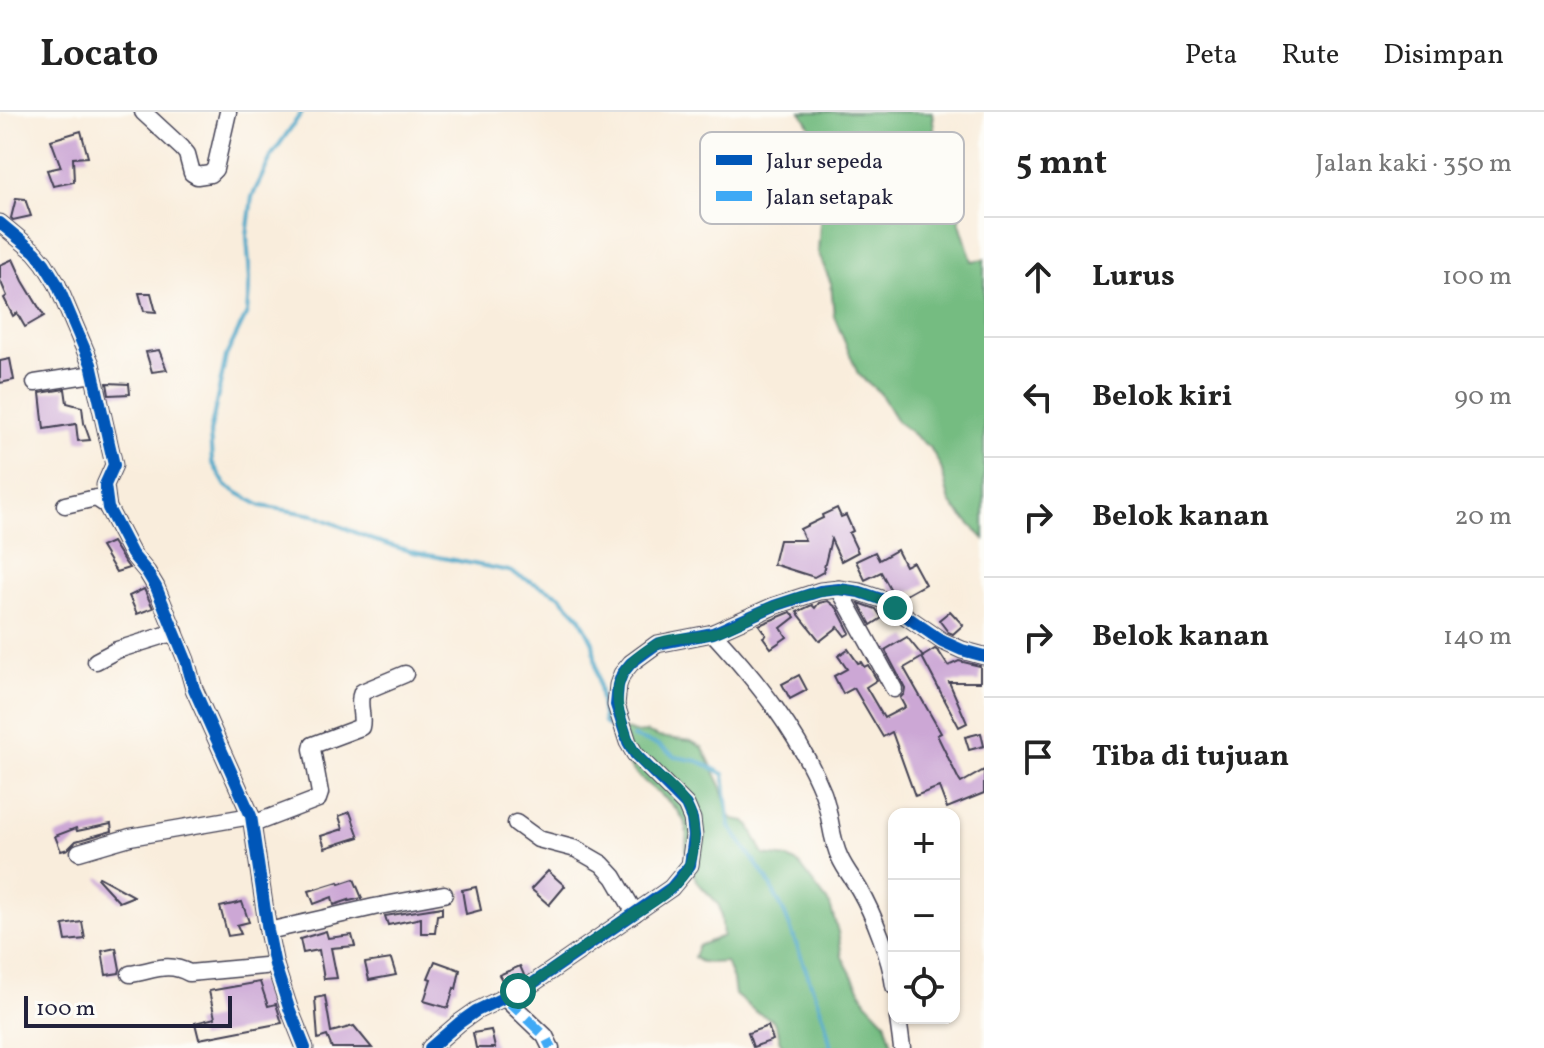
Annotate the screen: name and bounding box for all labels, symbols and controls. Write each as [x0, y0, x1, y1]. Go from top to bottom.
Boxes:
text: Locato [40, 29, 158, 82]
text: Peta [1185, 36, 1237, 75]
text: Rute [1281, 36, 1339, 75]
text: Disimpan [1383, 36, 1504, 75]
legend [700, 132, 964, 224]
text: 5 mnt [1016, 141, 1107, 188]
text: Jalan kaki · 350 m [1315, 146, 1512, 182]
text: Jalur sepeda [766, 147, 883, 178]
text: Jalan setapak [766, 183, 893, 214]
icon: ahead [1016, 255, 1060, 299]
text: Lurus [1092, 256, 1175, 298]
text: 100 m [1442, 259, 1512, 295]
icon: left [1016, 375, 1060, 419]
text: Belok kiri [1092, 376, 1232, 418]
text: 90 m [1454, 379, 1512, 415]
icon: right [1016, 495, 1060, 539]
text: Belok kanan [1092, 496, 1269, 538]
text: 20 m [1454, 499, 1512, 535]
route end [877, 590, 913, 626]
icon: right [1016, 615, 1060, 659]
text: Belok kanan [1092, 616, 1269, 658]
text: 140 m [1443, 619, 1512, 655]
icon: arrive [1016, 735, 1060, 779]
text: Tiba di tujuan [1092, 736, 1289, 778]
map controls [888, 808, 960, 1024]
button: + [888, 808, 960, 880]
button: − [888, 880, 960, 952]
button: locate [888, 952, 960, 1024]
route start [500, 973, 536, 1009]
scale bar [24, 992, 232, 1028]
text: 100 m [36, 994, 95, 1025]

